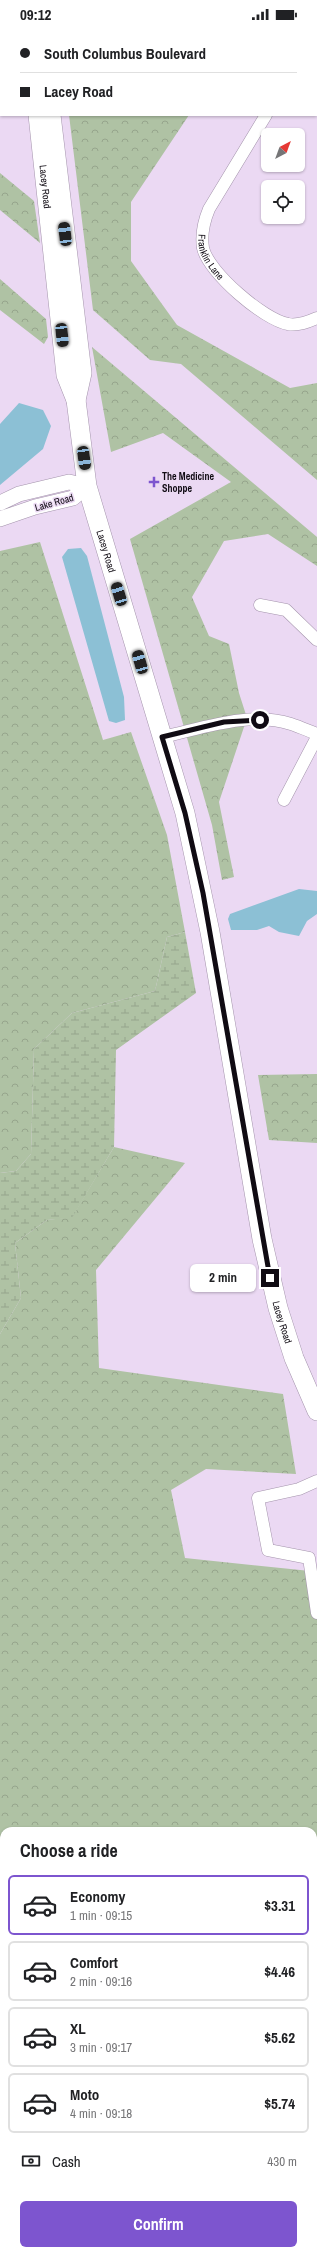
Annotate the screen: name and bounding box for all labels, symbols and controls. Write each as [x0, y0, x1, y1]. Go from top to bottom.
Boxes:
text: 09:12 [20, 4, 51, 25]
text: South Columbus Boulevard [44, 43, 206, 64]
text: Lacey Road [44, 81, 113, 102]
north arrow [261, 128, 305, 172]
map controls [261, 128, 305, 224]
street label: Lacey Road [36, 164, 54, 209]
button: locate [261, 180, 305, 224]
car [58, 221, 72, 247]
street label: Franklin Lane [195, 234, 227, 283]
car [55, 322, 69, 348]
car [76, 445, 92, 471]
place label: The Medicine Shoppe [162, 470, 214, 495]
marker: The Medicine Shoppe [149, 477, 159, 487]
street label: Lake Road [33, 491, 75, 514]
street label: Lacey Road [93, 528, 119, 574]
car [110, 581, 128, 607]
car [131, 649, 149, 675]
route start [251, 711, 269, 729]
callout: 2 min [190, 1264, 256, 1292]
text: 2 min [209, 1269, 237, 1286]
route end [261, 1269, 279, 1287]
street label: Lacey Road [270, 1300, 295, 1345]
text: Choose a ride [20, 1838, 118, 1863]
text: Economy [70, 1886, 125, 1907]
icon: car [22, 1887, 58, 1923]
text: $3.31 [264, 1895, 295, 1916]
text: 1 min · 09:15 [70, 1907, 132, 1924]
text: Comfort [70, 1952, 118, 1973]
icon: car [22, 1953, 58, 1989]
text: $4.46 [264, 1961, 295, 1982]
text: 2 min · 09:16 [70, 1973, 132, 1990]
text: XL [70, 2018, 86, 2039]
icon: car [22, 2019, 58, 2055]
text: $5.62 [264, 2027, 295, 2048]
text: 3 min · 09:17 [70, 2039, 132, 2056]
text: Moto [70, 2084, 99, 2105]
icon: car [22, 2085, 58, 2121]
text: $5.74 [264, 2093, 295, 2114]
text: 4 min · 09:18 [70, 2105, 132, 2122]
icon: cash [20, 2150, 42, 2172]
text: Cash [52, 2151, 81, 2172]
text: 430 m [267, 2153, 297, 2170]
button: Confirm [20, 2201, 297, 2247]

